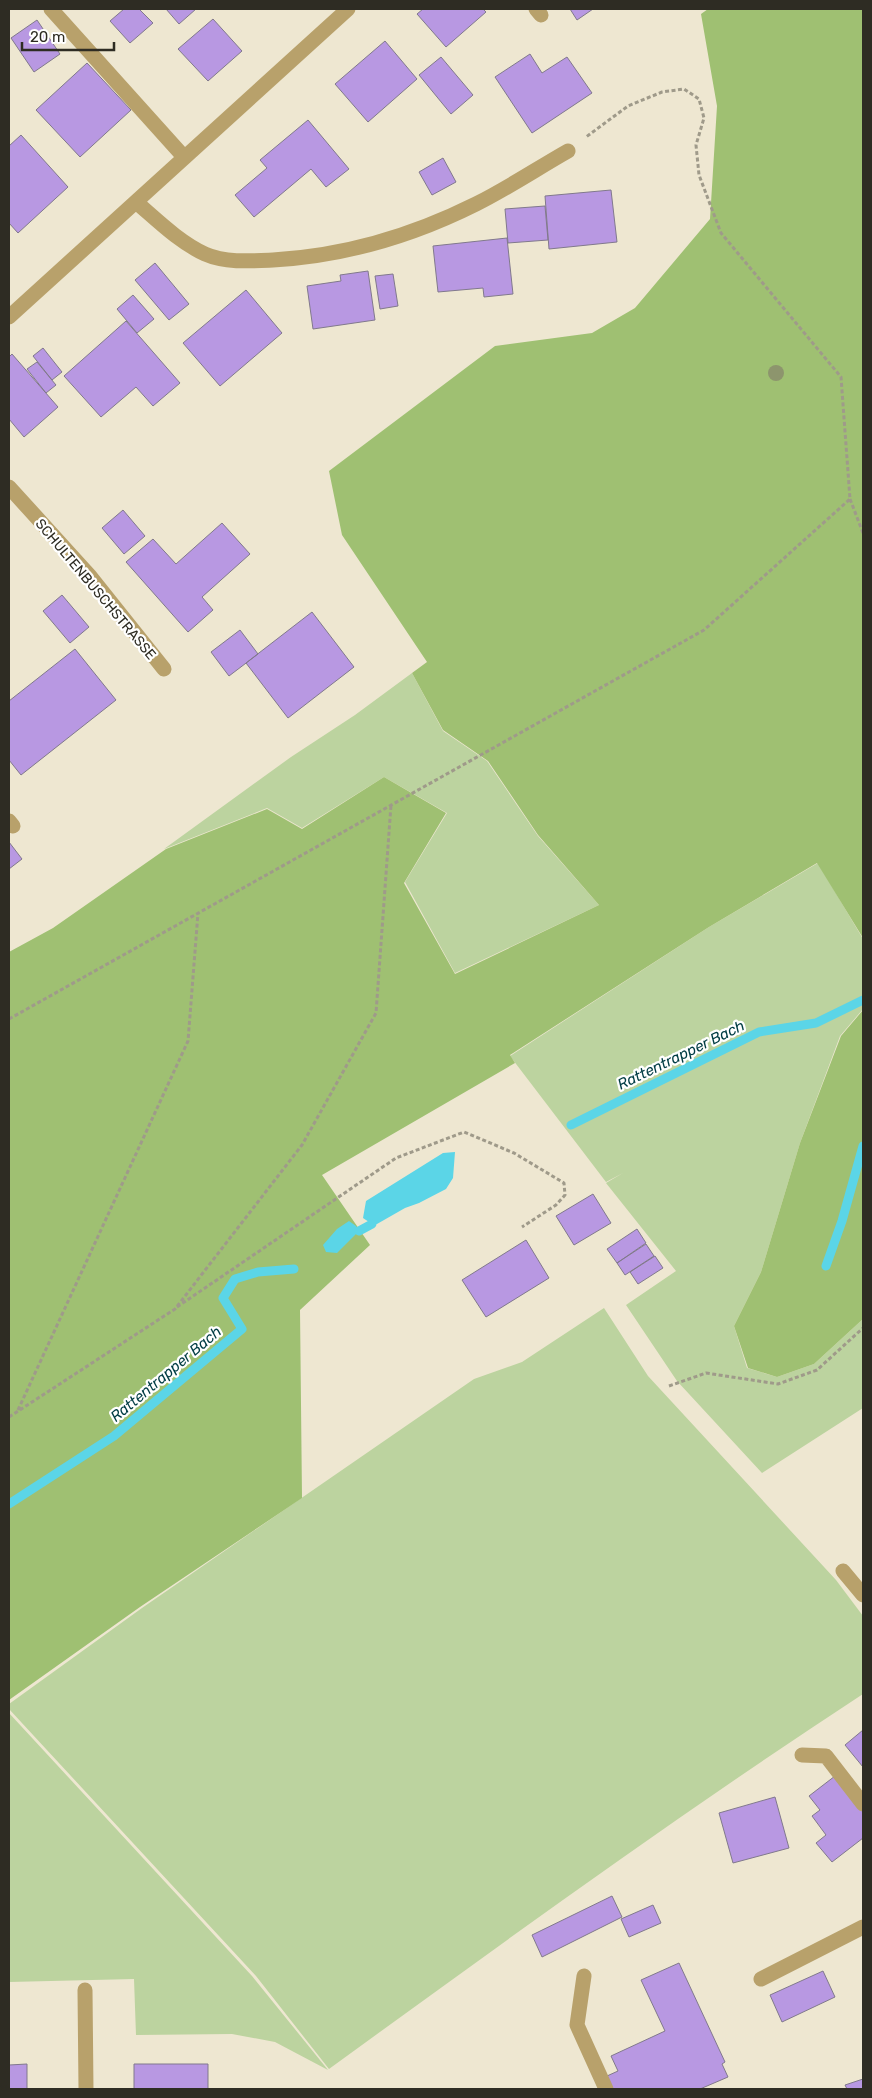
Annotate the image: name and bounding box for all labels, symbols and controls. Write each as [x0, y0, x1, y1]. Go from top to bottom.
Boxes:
scale bar [22, 20, 115, 52]
text: 20 m [30, 28, 65, 46]
street label: SCHULTENBUSCHSTRASSE [32, 515, 160, 663]
water label: Rattentrapper Bach [614, 1016, 748, 1094]
water label: Rattentrapper Bach [107, 1322, 225, 1426]

